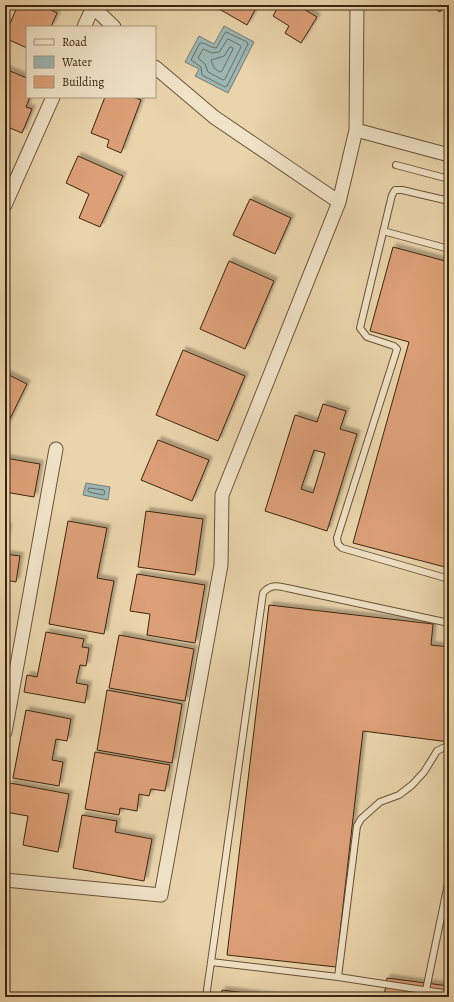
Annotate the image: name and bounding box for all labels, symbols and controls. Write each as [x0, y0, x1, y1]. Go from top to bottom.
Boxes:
legend [26, 26, 156, 98]
text: Road [62, 34, 88, 50]
text: Water [61, 54, 92, 70]
text: Building [62, 74, 104, 90]

